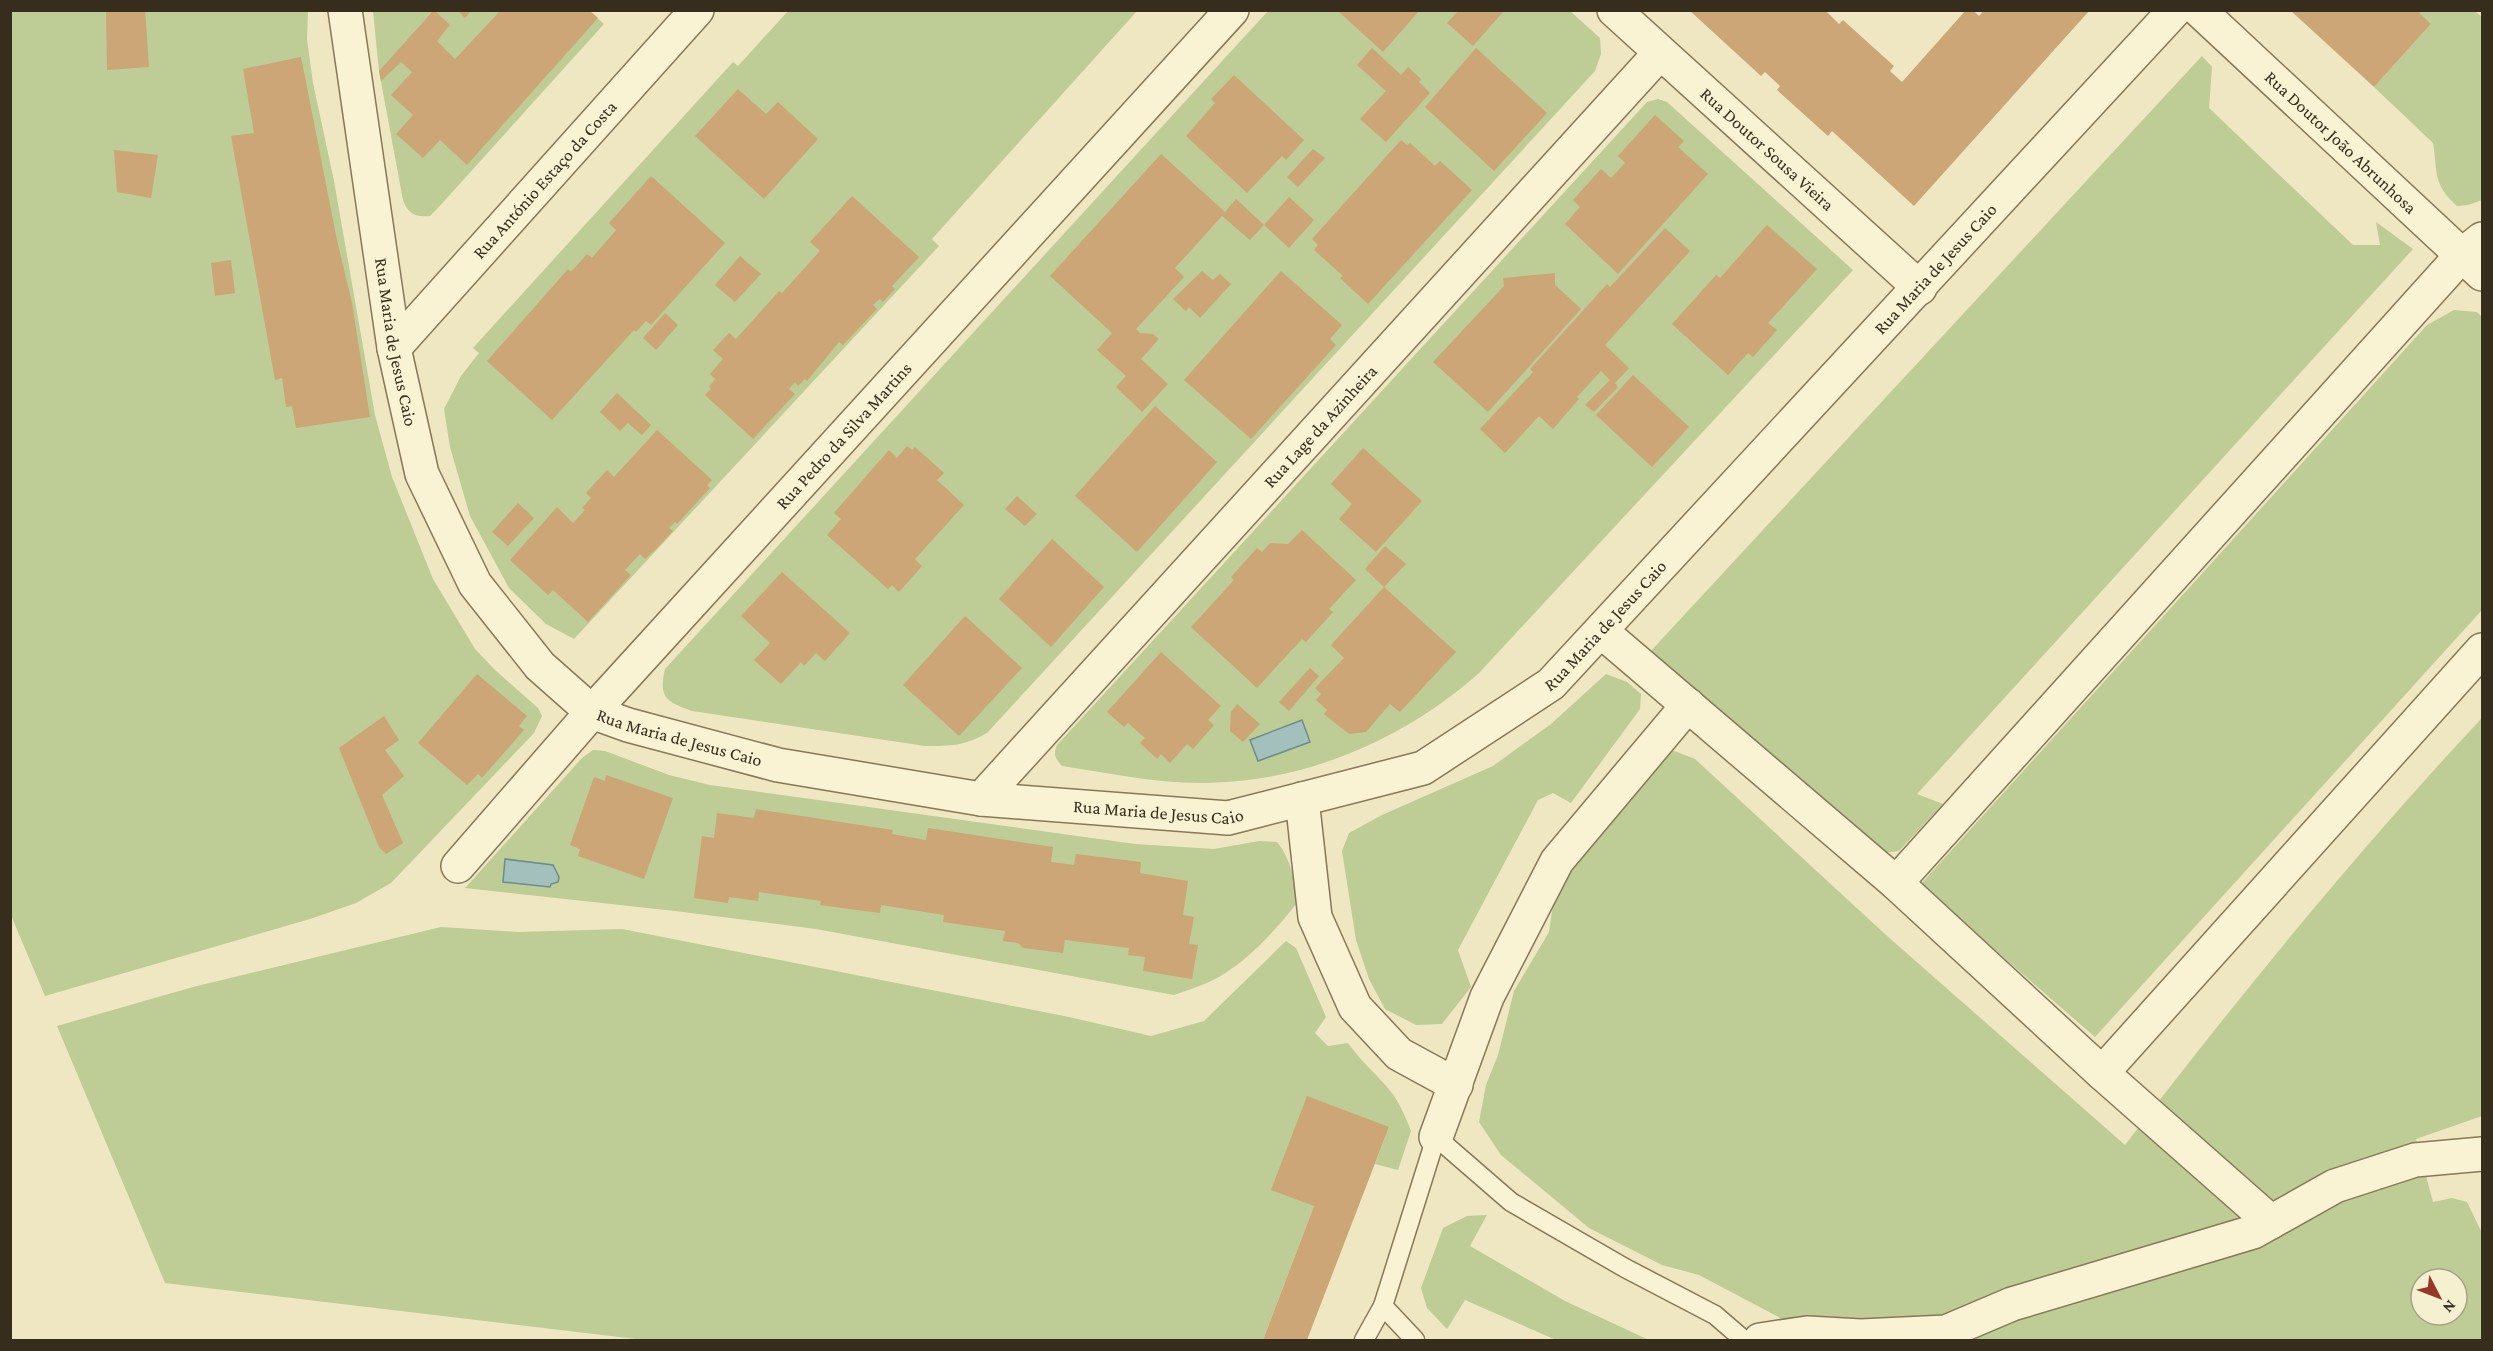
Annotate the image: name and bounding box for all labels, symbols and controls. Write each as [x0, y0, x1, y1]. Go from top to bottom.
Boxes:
street label: Rua Doutor João Abrunhosa [2261, 67, 2421, 218]
street label: Rua Doutor Sousa Vieira [1696, 83, 1838, 215]
street label: Rua António Estaço da Costa [469, 97, 621, 263]
street label: Rua Maria de Jesus Caio [1870, 199, 2001, 338]
street label: Rua Maria de Jesus Caio [371, 257, 421, 428]
street label: Rua Pedro da Silva Martins [772, 358, 916, 513]
street label: Rua Lage da Azinheira [1260, 361, 1381, 492]
street label: Rua Maria de Jesus Caio [1541, 556, 1671, 695]
street label: Rua Maria de Jesus Caio [594, 705, 764, 770]
street label: Rua Maria de Jesus Caio [1072, 796, 1246, 828]
north arrow [2409, 1267, 2469, 1327]
text: N [2440, 1297, 2460, 1317]

